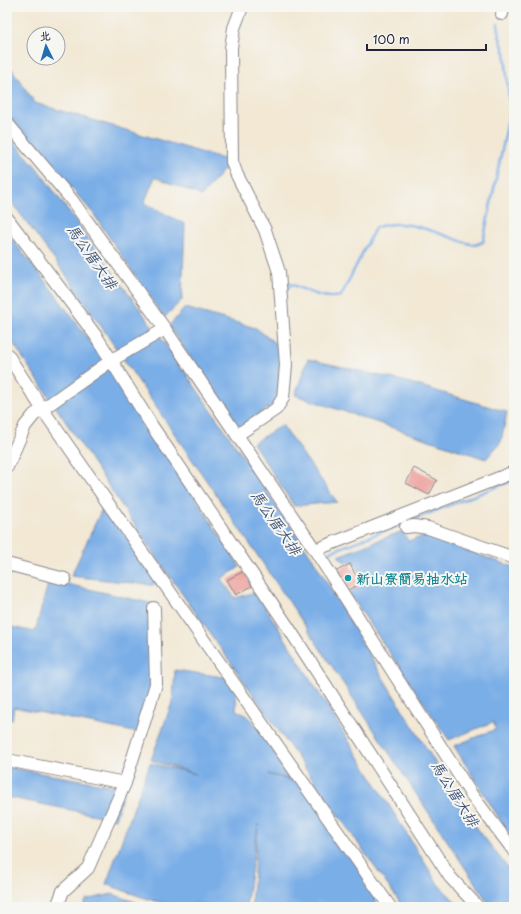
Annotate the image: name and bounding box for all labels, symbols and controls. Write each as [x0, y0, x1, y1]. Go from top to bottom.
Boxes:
north arrow [26, 26, 66, 66]
scale bar [367, 26, 486, 52]
text: 北 [39, 27, 51, 44]
text: 100 m [373, 30, 410, 48]
water label: 馬公厝大排 [62, 219, 125, 295]
water label: 馬公厝大排 [246, 485, 309, 561]
place label: 新山寮簡易抽水站 [356, 568, 468, 589]
marker: 新山寮簡易抽水站 [343, 573, 353, 583]
water label: 馬公厝大排 [426, 755, 487, 833]

